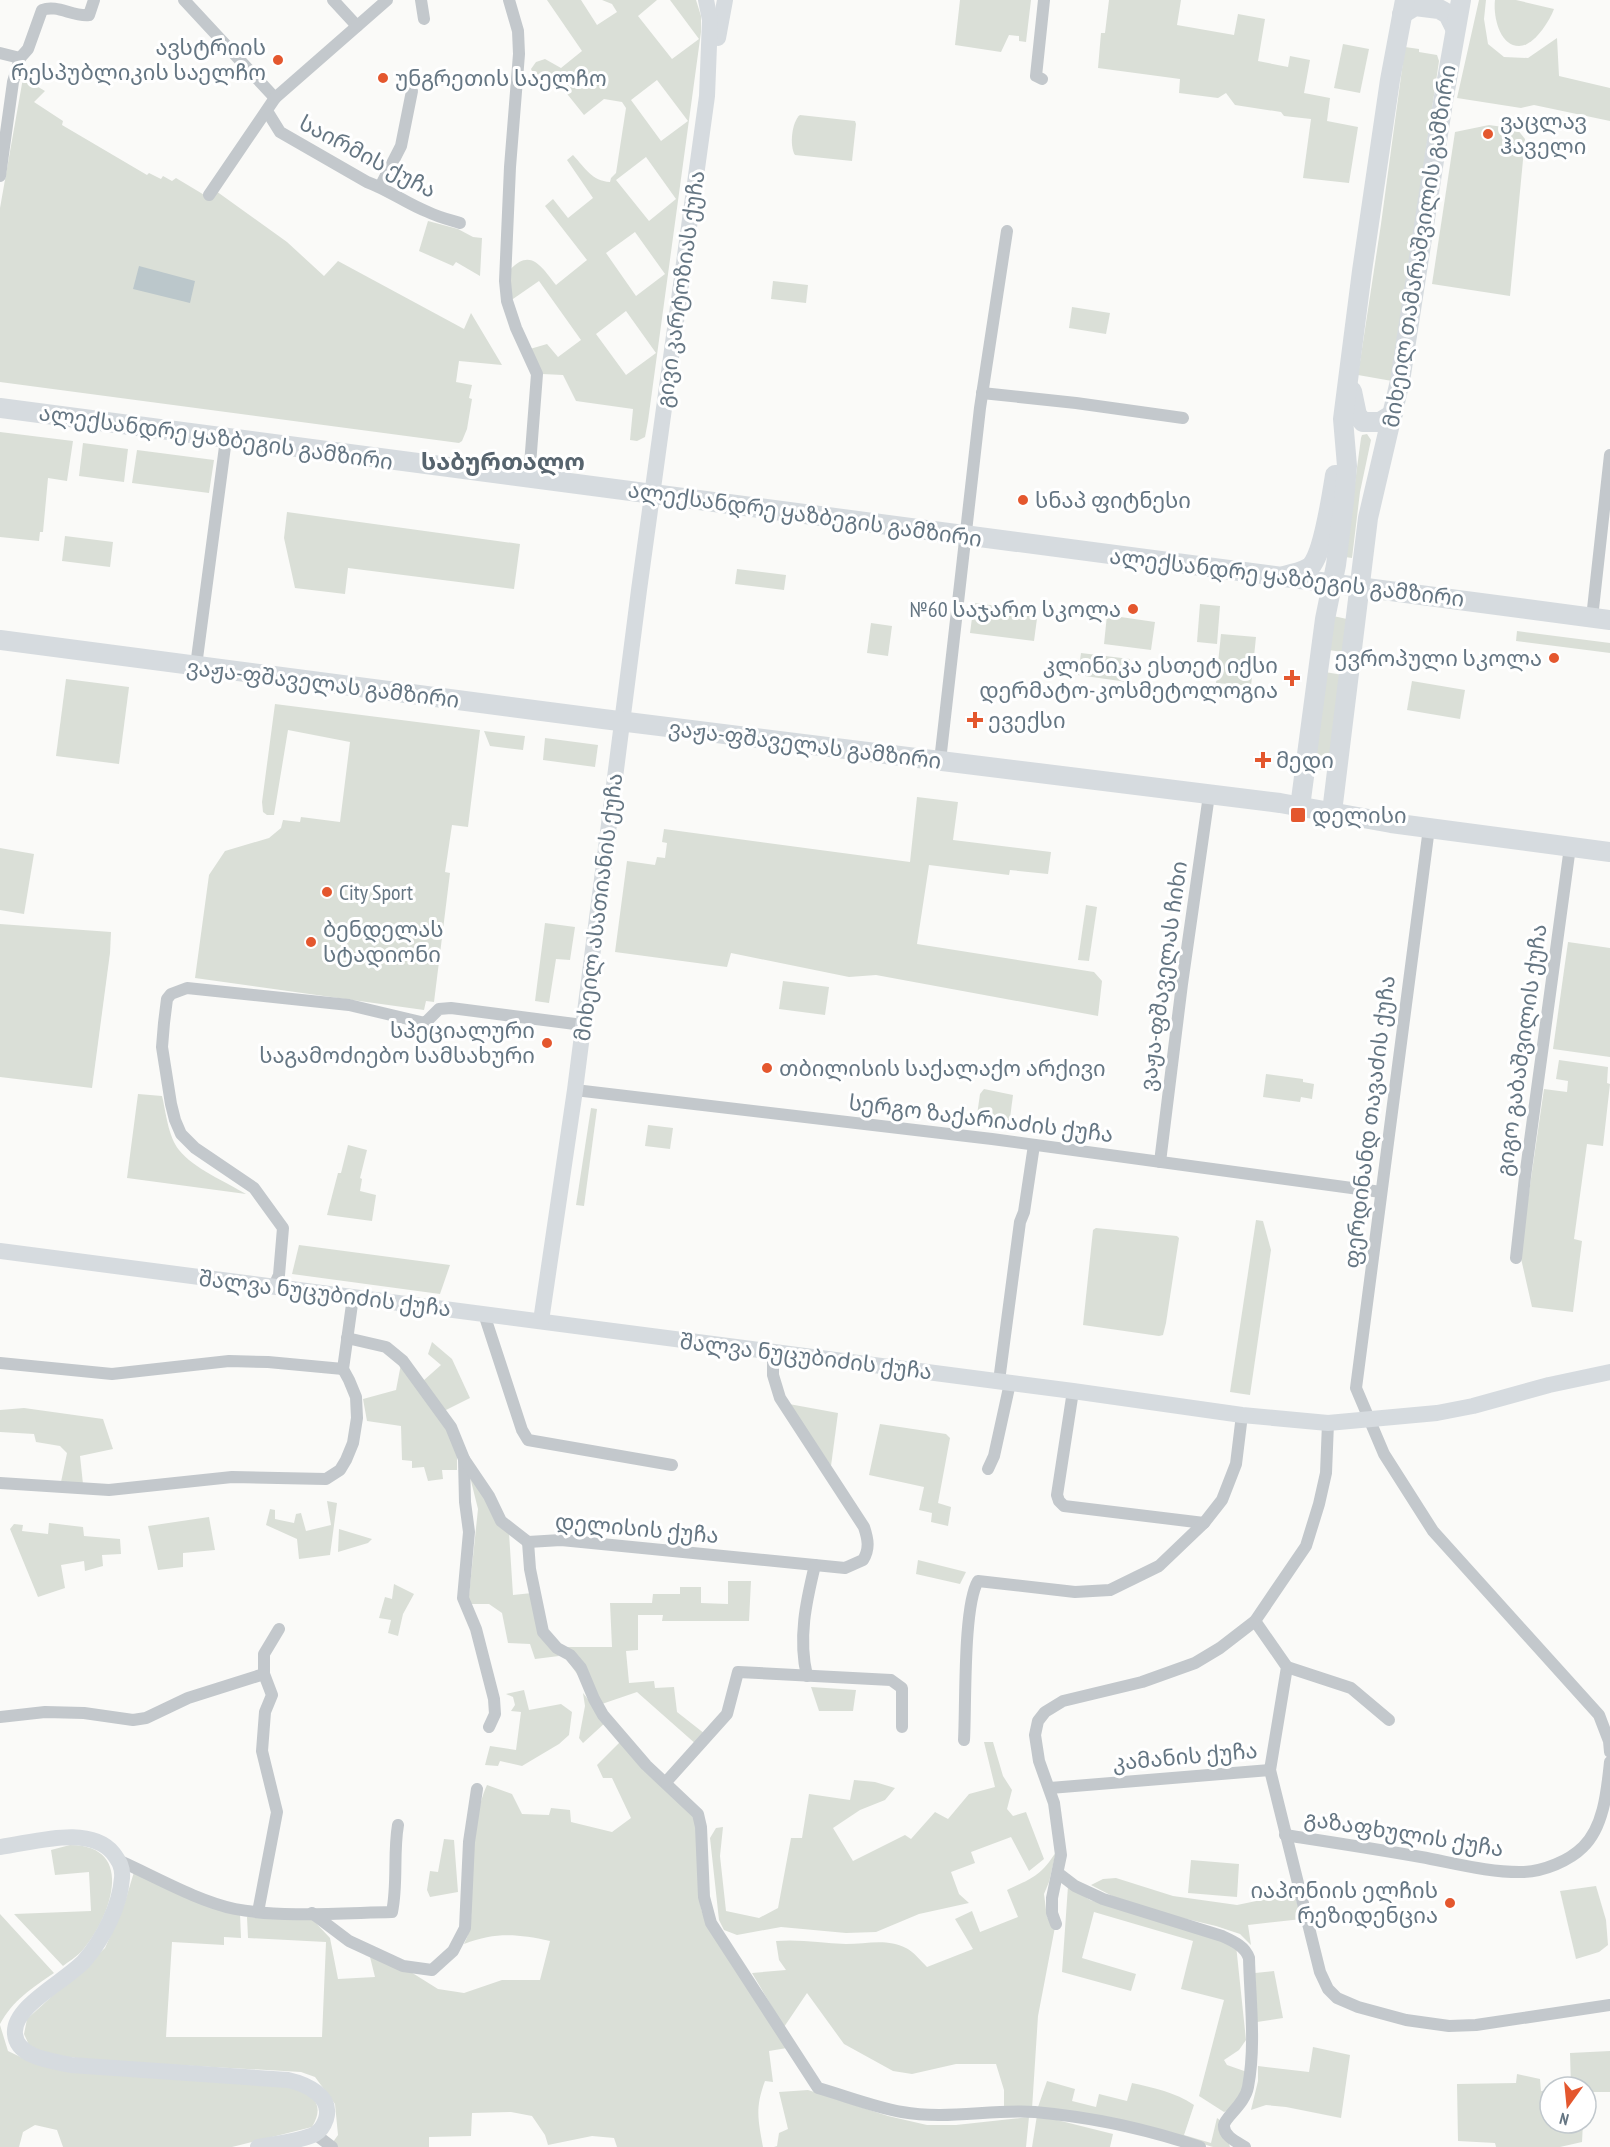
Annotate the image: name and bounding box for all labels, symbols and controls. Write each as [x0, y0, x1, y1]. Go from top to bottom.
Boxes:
place label: ავსტრიის რესპუბლიკის საელჩო [11, 33, 266, 86]
marker: ავსტრიის რესპუბლიკის საელჩო [271, 53, 285, 67]
street label: მიხეილ თამარაშვილის გამზირი [1376, 63, 1462, 429]
place label: უნგრეთის საელჩო [395, 64, 607, 92]
marker: უნგრეთის საელჩო [376, 71, 390, 85]
place label: ვაცლავ ჰაველი [1500, 107, 1587, 160]
street label: საირმის ქუჩა [295, 108, 441, 204]
marker: ვაცლავ ჰაველი [1481, 127, 1495, 141]
street label: გივი კარტოზიას ქუჩა [649, 169, 711, 409]
street label: ალექსანდრე ყაზბეგის გამზირი [37, 398, 395, 476]
district label: საბურთალო [421, 446, 585, 477]
street label: ალექსანდრე ყაზბეგის გამზირი [626, 475, 984, 553]
place label: სნაპ ფიტნესი [1035, 486, 1191, 514]
marker: სნაპ ფიტნესი [1016, 493, 1030, 507]
street label: ალექსანდრე ყაზბეგის გამზირი [1108, 541, 1466, 613]
place label: №60 საჯარო სკოლა [910, 595, 1121, 623]
marker: №60 საჯარო სკოლა [1126, 602, 1140, 616]
place label: ევროპული სკოლა [1334, 644, 1542, 672]
place label: კლინიკა ესთეტ იქსი დერმატო-კოსმეტოლოგია [979, 651, 1278, 704]
marker: ევროპული სკოლა [1547, 651, 1561, 665]
street label: ვაჟა-ფშაველას გამზირი [185, 652, 461, 714]
marker: კლინიკა ესთეტ იქსი დერმატო-კოსმეტოლოგია [1283, 669, 1301, 687]
place label: ევექსი [988, 706, 1066, 734]
marker: ევექსი [966, 711, 984, 729]
street label: ვაჟა-ფშაველას გამზირი [667, 713, 943, 775]
place label: მედი [1276, 746, 1334, 774]
marker: მედი [1254, 751, 1272, 769]
street label: მიხეილ ასათიანის ქუჩა [568, 771, 628, 1043]
place label: დელისი [1312, 801, 1407, 829]
marker: დელისი [1289, 806, 1307, 824]
street label: ვაჟა-ფშაველას ჩიხი [1133, 859, 1193, 1093]
place label: City Sport [339, 878, 413, 906]
marker: City Sport [320, 885, 334, 899]
place label: ბენდელას სტადიონი [323, 915, 444, 968]
street label: გიგო გაბაშვილის ქუჩა [1489, 922, 1553, 1178]
marker: ბენდელას სტადიონი [304, 935, 318, 949]
street label: ფერდინანდ თავაძის ქუჩა [1337, 974, 1401, 1270]
place label: სპეციალური საგამოძიებო სამსახური [259, 1016, 535, 1069]
marker: სპეციალური საგამოძიებო სამსახური [540, 1036, 554, 1050]
place label: თბილისის საქალაქო არქივი [779, 1054, 1106, 1082]
marker: თბილისის საქალაქო არქივი [760, 1061, 774, 1075]
street label: სერგო ზაქარიაძის ქუჩა [847, 1088, 1115, 1148]
street label: შალვა ნუცუბიძის ქუჩა [197, 1264, 453, 1322]
street label: შალვა ნუცუბიძის ქუჩა [678, 1327, 934, 1385]
street label: დელისის ქუჩა [554, 1507, 720, 1549]
street label: კამანის ქუჩა [1111, 1736, 1259, 1776]
street label: გაზაფხულის ქუჩა [1302, 1803, 1506, 1863]
place label: იაპონიის ელჩის რეზიდენცია [1250, 1876, 1438, 1929]
marker: იაპონიის ელჩის რეზიდენცია [1443, 1896, 1457, 1910]
north arrow [1538, 2075, 1598, 2135]
text: N [1557, 2109, 1571, 2130]

